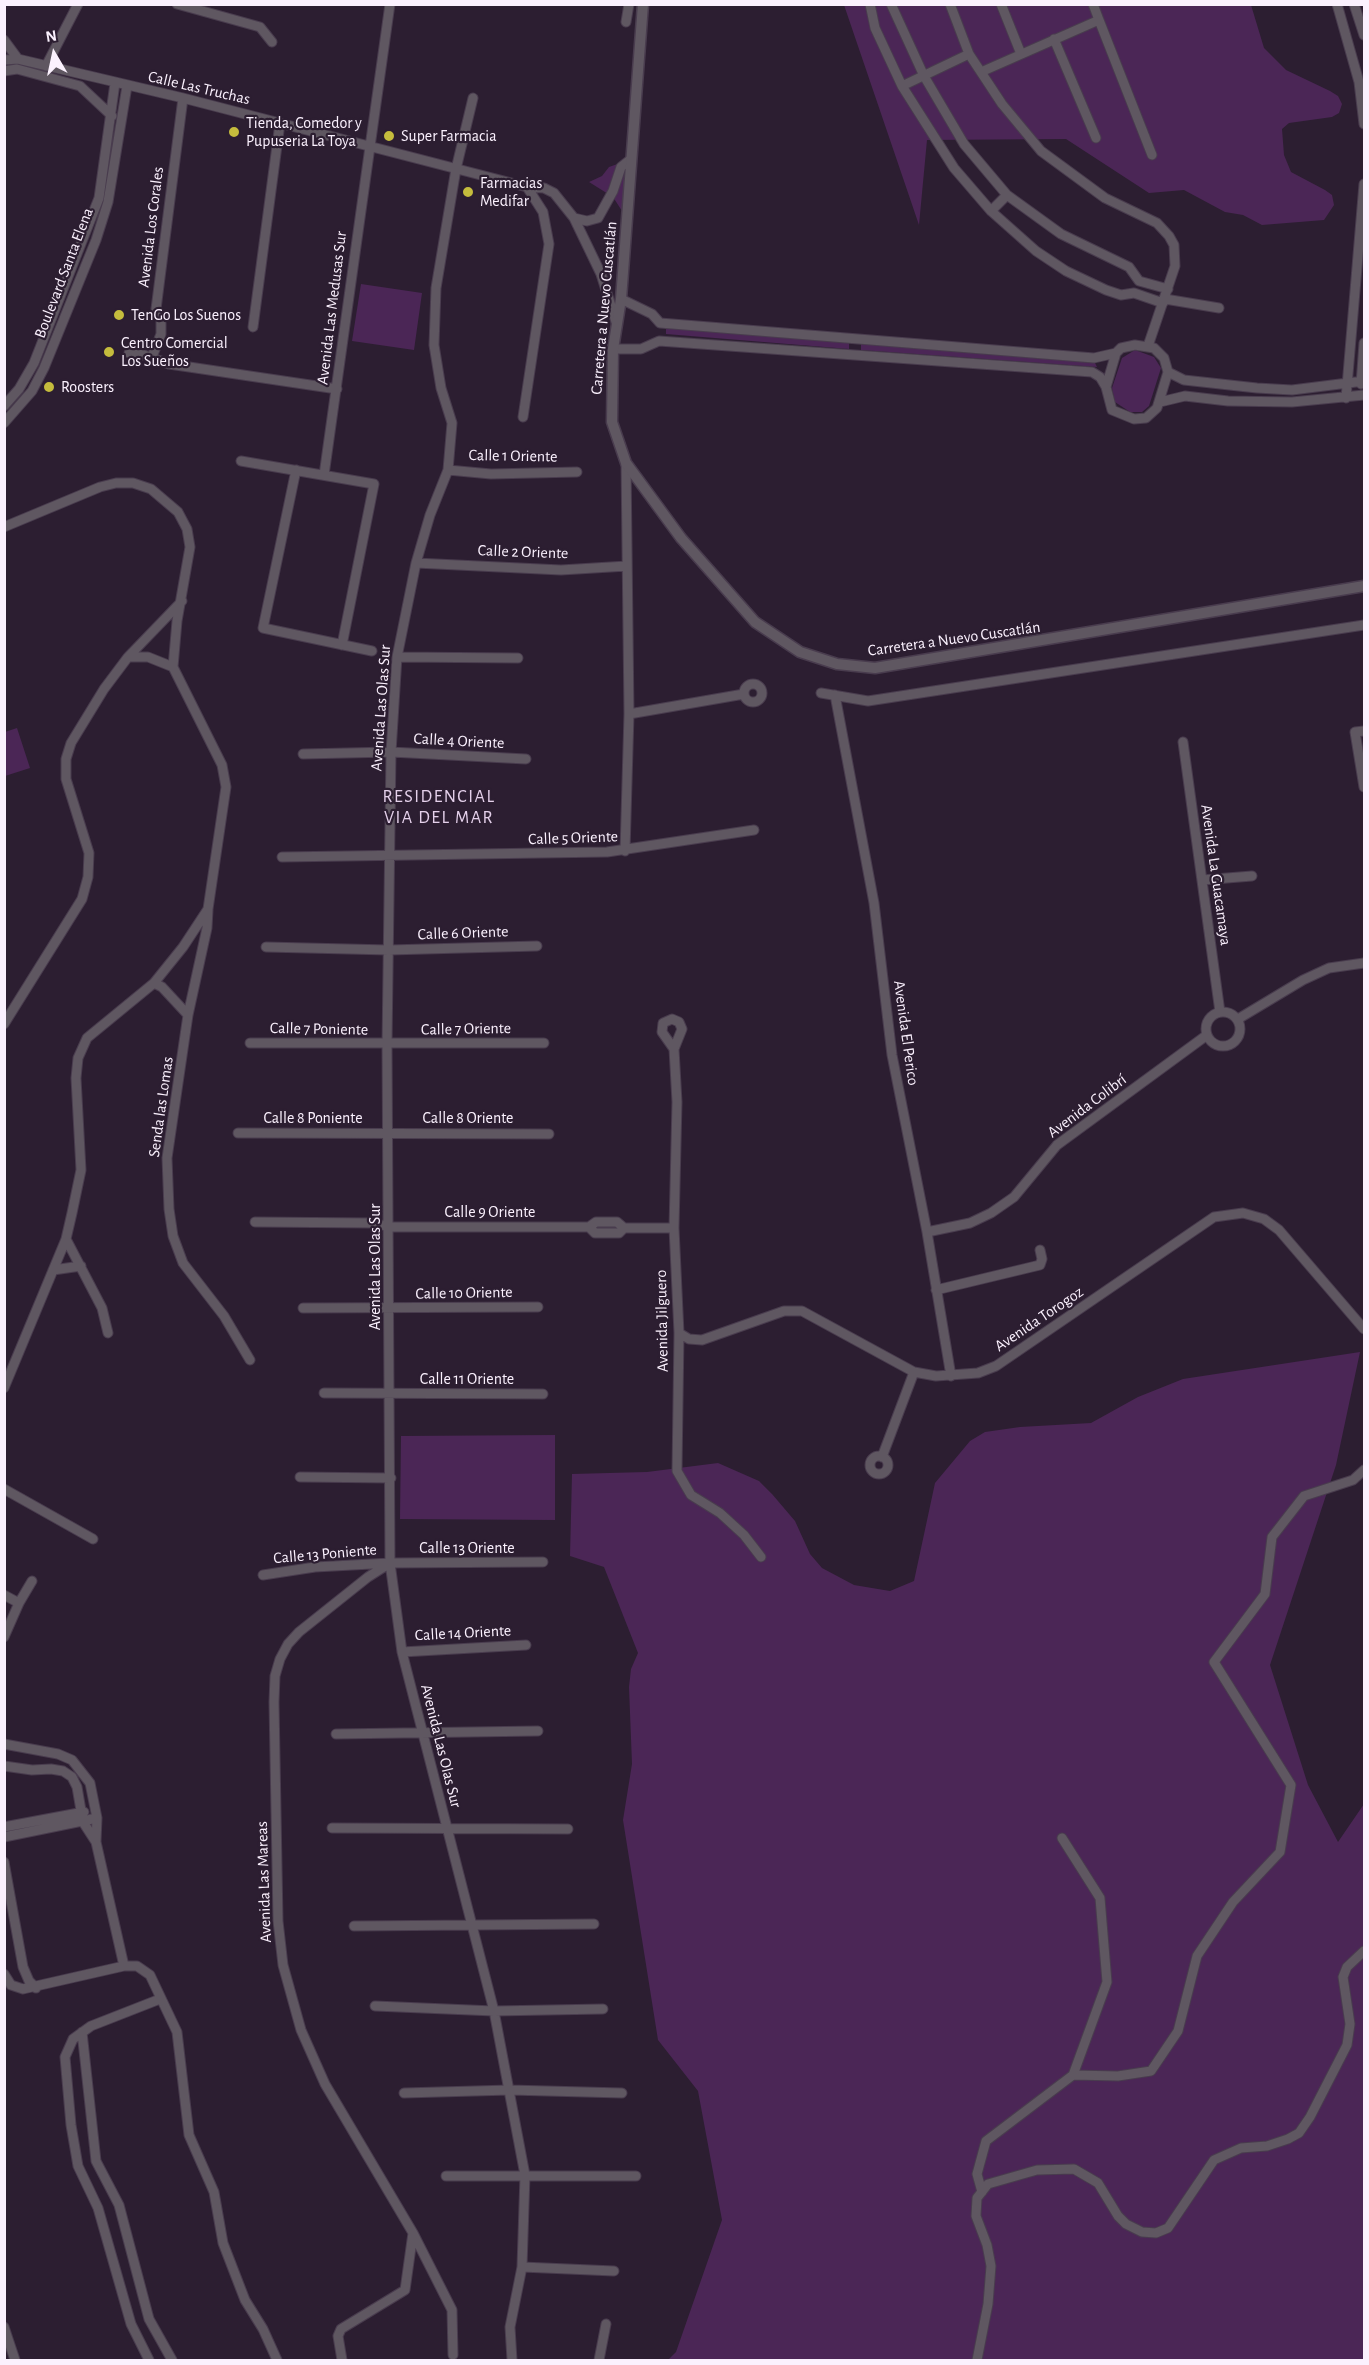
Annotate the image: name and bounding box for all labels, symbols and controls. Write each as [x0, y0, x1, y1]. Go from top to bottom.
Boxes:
north arrow [24, 24, 84, 84]
text: N [44, 27, 58, 45]
street label: Calle Las Truchas [146, 67, 252, 109]
place label: Tienda, Comedor y Pupuseria La Toya [246, 113, 362, 151]
marker: Tienda, Comedor y Pupuseria La Toya [227, 125, 241, 139]
place label: Super Farmacia [401, 126, 497, 146]
marker: Super Farmacia [382, 129, 396, 143]
street label: Avenida Los Corales [134, 166, 168, 288]
place label: Farmacias Medifar [480, 173, 542, 211]
marker: Farmacias Medifar [461, 185, 475, 199]
street label: Boulevard Santa Elena [30, 205, 98, 341]
street label: Carretera a Nuevo Cuscatlán [587, 220, 621, 396]
street label: Avenida Las Medusas Sur [313, 230, 351, 386]
place label: TenGo Los Suenos [131, 305, 241, 325]
marker: TenGo Los Suenos [112, 308, 126, 322]
place label: Centro Comercial Los Sueños [121, 333, 228, 371]
marker: Centro Comercial Los Sueños [102, 345, 116, 359]
place label: Roosters [61, 377, 114, 397]
marker: Roosters [42, 380, 56, 394]
street label: Calle 1 Oriente [468, 446, 558, 466]
street label: Calle 2 Oriente [477, 541, 569, 563]
street label: Carretera a Nuevo Cuscatlán [866, 617, 1042, 661]
street label: Avenida Las Olas Sur [367, 644, 395, 772]
street label: Calle 4 Oriente [413, 729, 505, 753]
district label: RESIDENCIAL VIA DEL MAR [383, 786, 495, 828]
street label: Avenida La Guacamaya [1197, 803, 1235, 947]
street label: Calle 5 Oriente [528, 827, 618, 849]
street label: Calle 6 Oriente [417, 922, 509, 944]
street label: Avenida El Perico [889, 979, 923, 1087]
street label: Calle 7 Poniente [270, 1019, 368, 1039]
street label: Calle 7 Oriente [421, 1019, 511, 1039]
street label: Senda las Lomas [144, 1055, 178, 1159]
street label: Avenida Colibrí [1044, 1070, 1130, 1142]
street label: Calle 8 Poniente [263, 1108, 363, 1128]
street label: Calle 8 Oriente [423, 1108, 513, 1128]
street label: Calle 9 Oriente [445, 1202, 535, 1222]
street label: Avenida Las Olas Sur [365, 1204, 385, 1330]
street label: Avenida Jilguero [652, 1270, 672, 1372]
street label: Avenida Torogoz [991, 1282, 1087, 1356]
street label: Calle 10 Oriente [415, 1283, 513, 1303]
street label: Calle 11 Oriente [420, 1369, 514, 1389]
street label: Calle 13 Oriente [419, 1538, 515, 1558]
street label: Calle 13 Poniente [272, 1540, 378, 1568]
street label: Calle 14 Oriente [414, 1621, 512, 1645]
street label: Avenida Las Olas Sur [416, 1682, 466, 1810]
street label: Avenida Las Mareas [252, 1821, 276, 1943]

